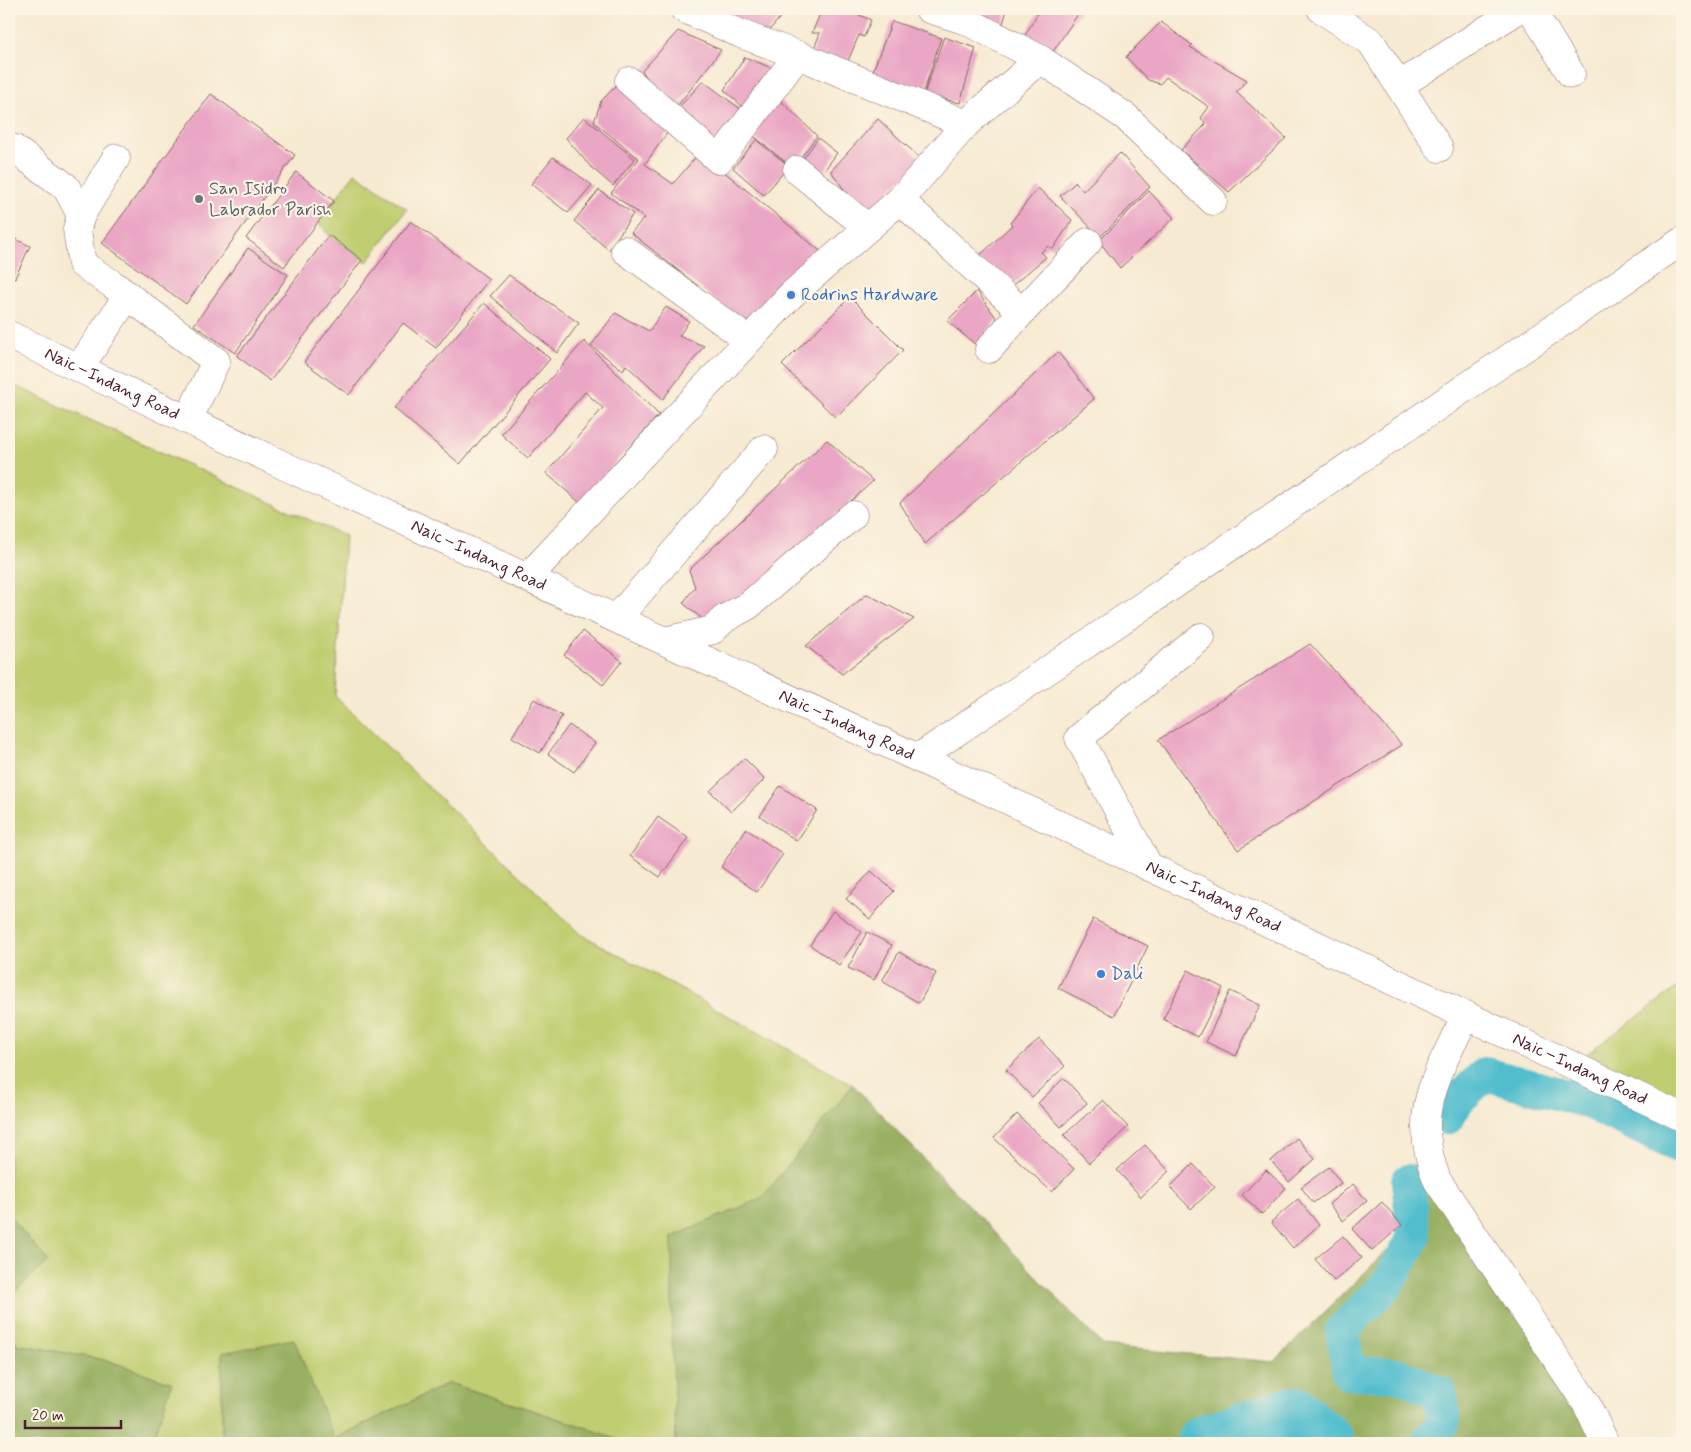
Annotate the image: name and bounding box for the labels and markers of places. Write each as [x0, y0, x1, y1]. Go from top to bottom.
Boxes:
place label: San Isidro Labrador Parish [209, 177, 332, 222]
marker: San Isidro Labrador Parish [193, 193, 205, 205]
place label: Rodrins Hardware [801, 283, 938, 307]
marker: Rodrins Hardware [785, 289, 797, 301]
place label: Dali [1111, 962, 1143, 986]
marker: Dali [1095, 968, 1107, 980]

